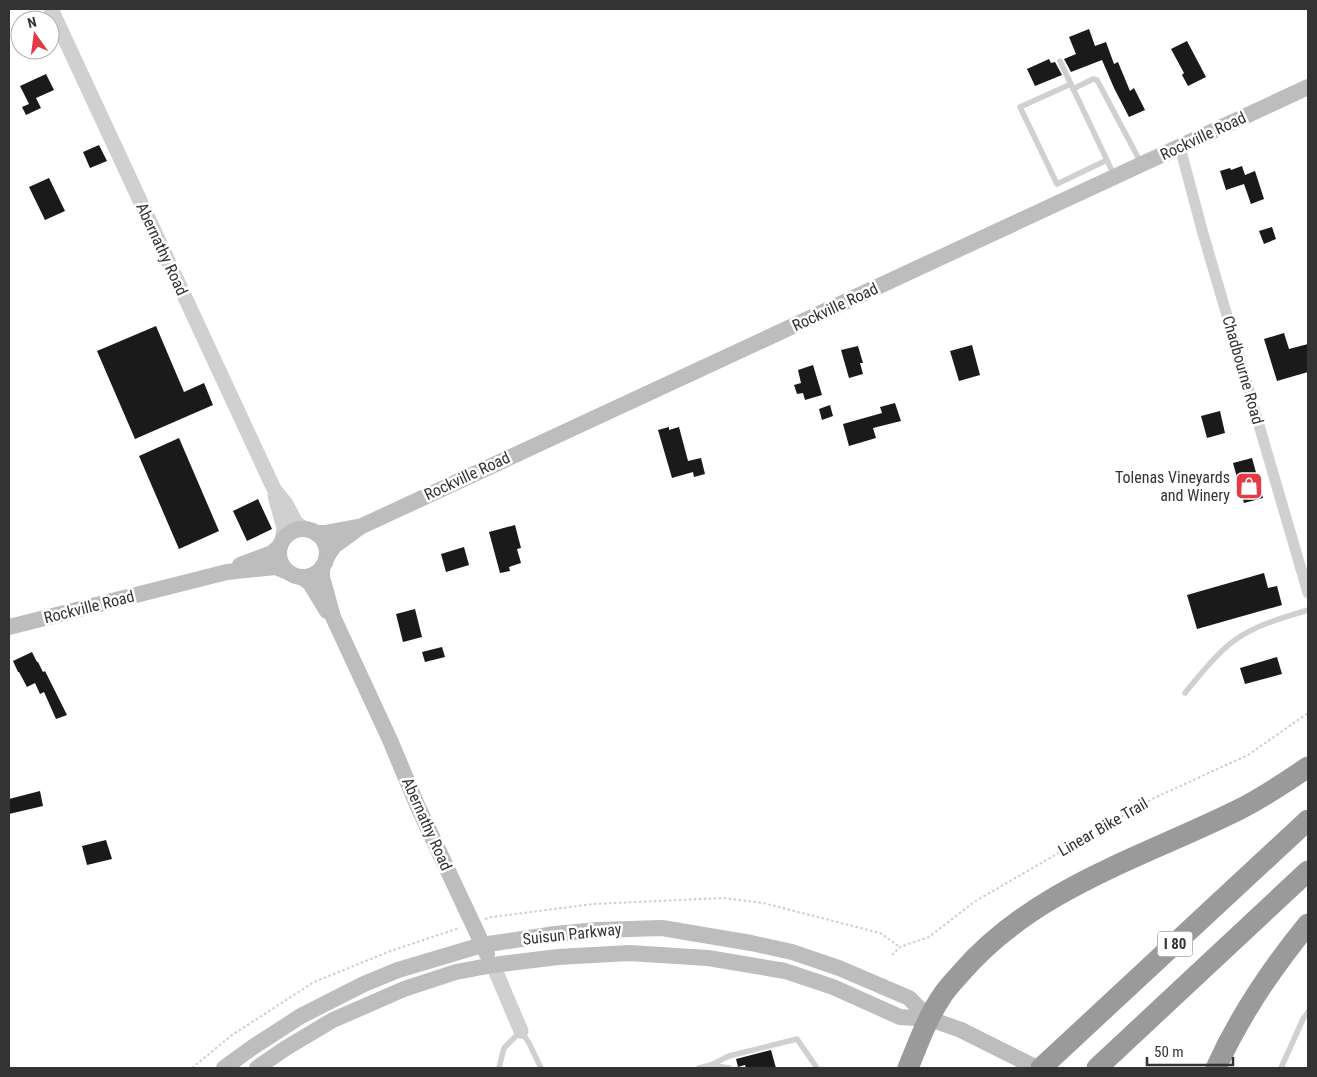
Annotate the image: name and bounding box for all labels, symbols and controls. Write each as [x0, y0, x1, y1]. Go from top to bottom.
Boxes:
north arrow [10, 10, 60, 60]
text: N [26, 14, 38, 31]
street label: Rockville Road [1157, 108, 1249, 164]
street label: Abernathy Road [132, 200, 192, 298]
street label: Rockville Road [789, 279, 881, 335]
street label: Chadbourne Road [1218, 314, 1268, 426]
street label: Rockville Road [421, 448, 513, 504]
place label: Tolenas Vineyards and Winery [1115, 468, 1230, 505]
shop icon: Tolenas Vineyards and Winery [1234, 471, 1264, 501]
street label: Rockville Road [42, 587, 136, 627]
street label: Abernathy Road [398, 775, 456, 873]
street label: Linear Bike Trail [1055, 794, 1151, 860]
street label: Suisun Parkway [522, 919, 623, 949]
road number: I 80 [1158, 932, 1192, 956]
scale bar [1147, 1034, 1233, 1066]
text: 50 m [1154, 1043, 1184, 1061]

